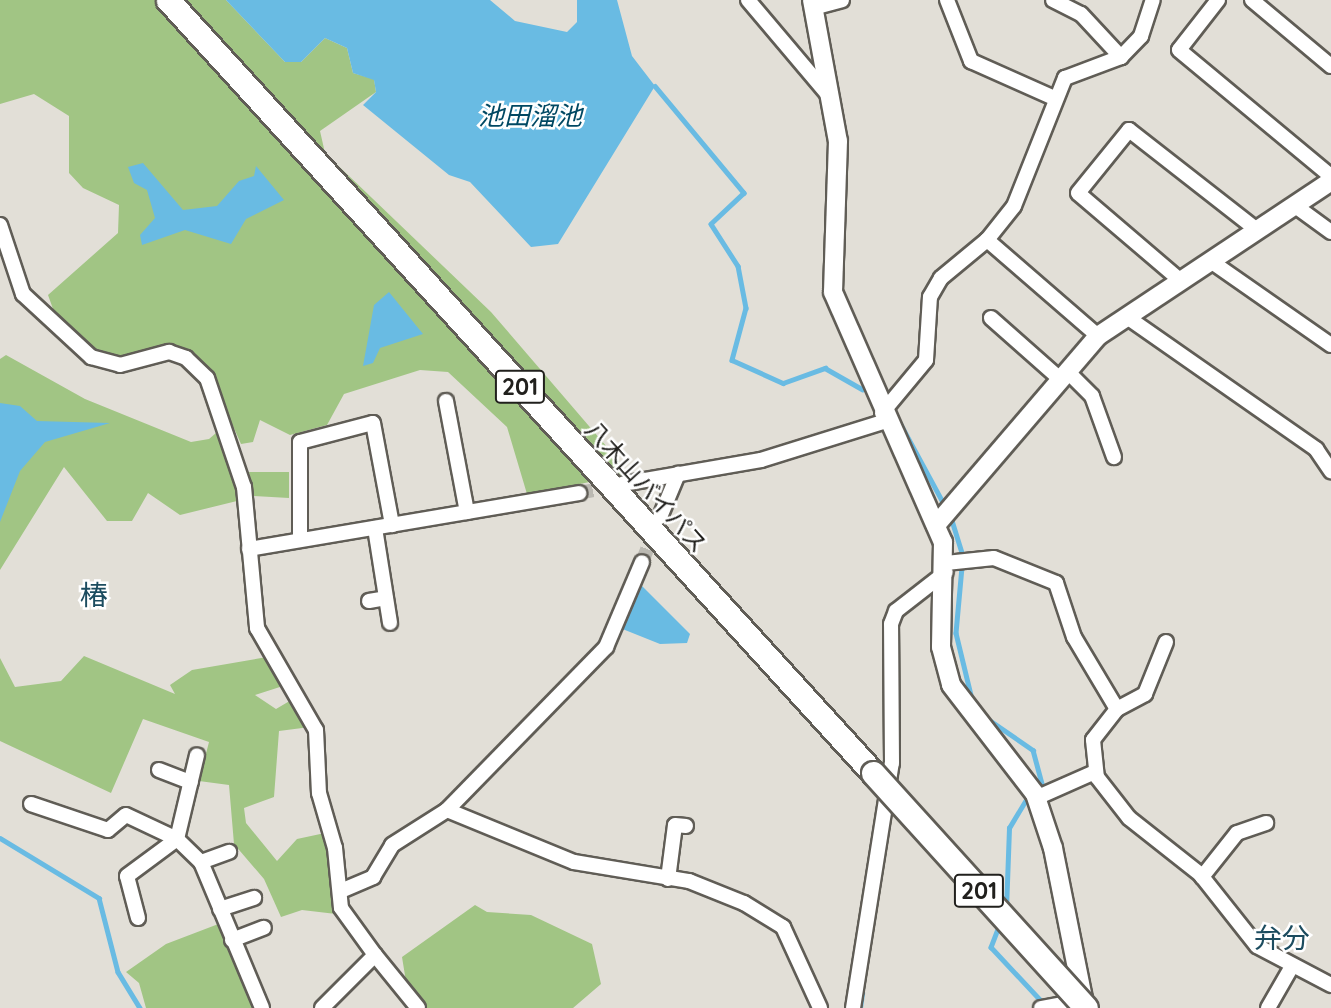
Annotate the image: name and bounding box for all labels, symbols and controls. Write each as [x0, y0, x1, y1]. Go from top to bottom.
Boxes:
water label: 池田溜池 [478, 100, 582, 132]
road number: 201 [494, 368, 546, 406]
street label: 八木山バイパス [579, 415, 713, 559]
district label: 椿 [80, 578, 108, 612]
road number: 201 [953, 872, 1005, 911]
district label: 弁分 [1254, 921, 1310, 955]

